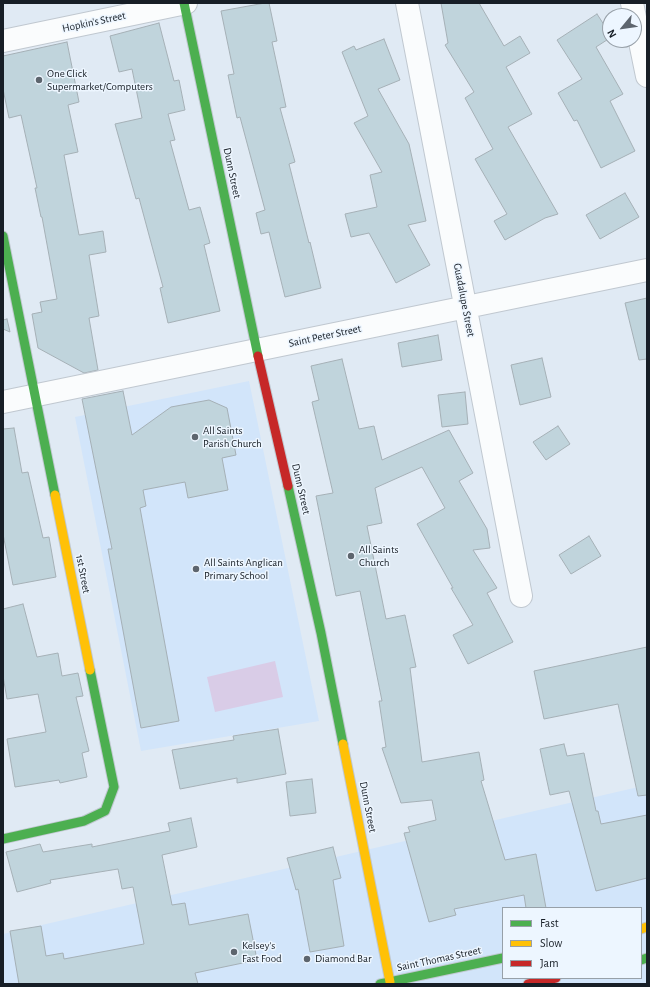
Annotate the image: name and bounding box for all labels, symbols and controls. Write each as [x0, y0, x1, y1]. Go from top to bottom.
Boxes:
north arrow [602, 8, 642, 48]
street label: Hopkin's Street [61, 9, 127, 35]
text: N [605, 28, 619, 40]
place label: One Click Supermarket/Computers [47, 67, 153, 93]
marker: One Click Supermarket/Computers [34, 75, 44, 85]
street label: Dunn Street [220, 146, 244, 200]
street label: Guadalupe Street [450, 262, 478, 338]
street label: Saint Peter Street [288, 322, 362, 350]
place label: All Saints Parish Church [203, 424, 262, 450]
marker: All Saints Parish Church [190, 432, 200, 442]
street label: Dunn Street [289, 462, 313, 516]
place label: All Saints Church [359, 543, 399, 569]
marker: All Saints Church [346, 551, 356, 561]
street label: 1st Street [73, 554, 93, 594]
place label: All Saints Anglican Primary School [204, 556, 283, 582]
marker: All Saints Anglican Primary School [191, 564, 201, 574]
street label: Dunn Street [357, 780, 379, 834]
legend [502, 907, 642, 979]
text: Fast [540, 917, 559, 929]
text: Slow [540, 937, 562, 949]
place label: Kelsey's Fast Food [242, 939, 282, 965]
street label: Saint Thomas Street [396, 944, 482, 974]
marker: Kelsey's Fast Food [229, 947, 239, 957]
place label: Diamond Bar [315, 952, 371, 966]
marker: Diamond Bar [302, 954, 312, 964]
text: Jam [540, 957, 559, 969]

